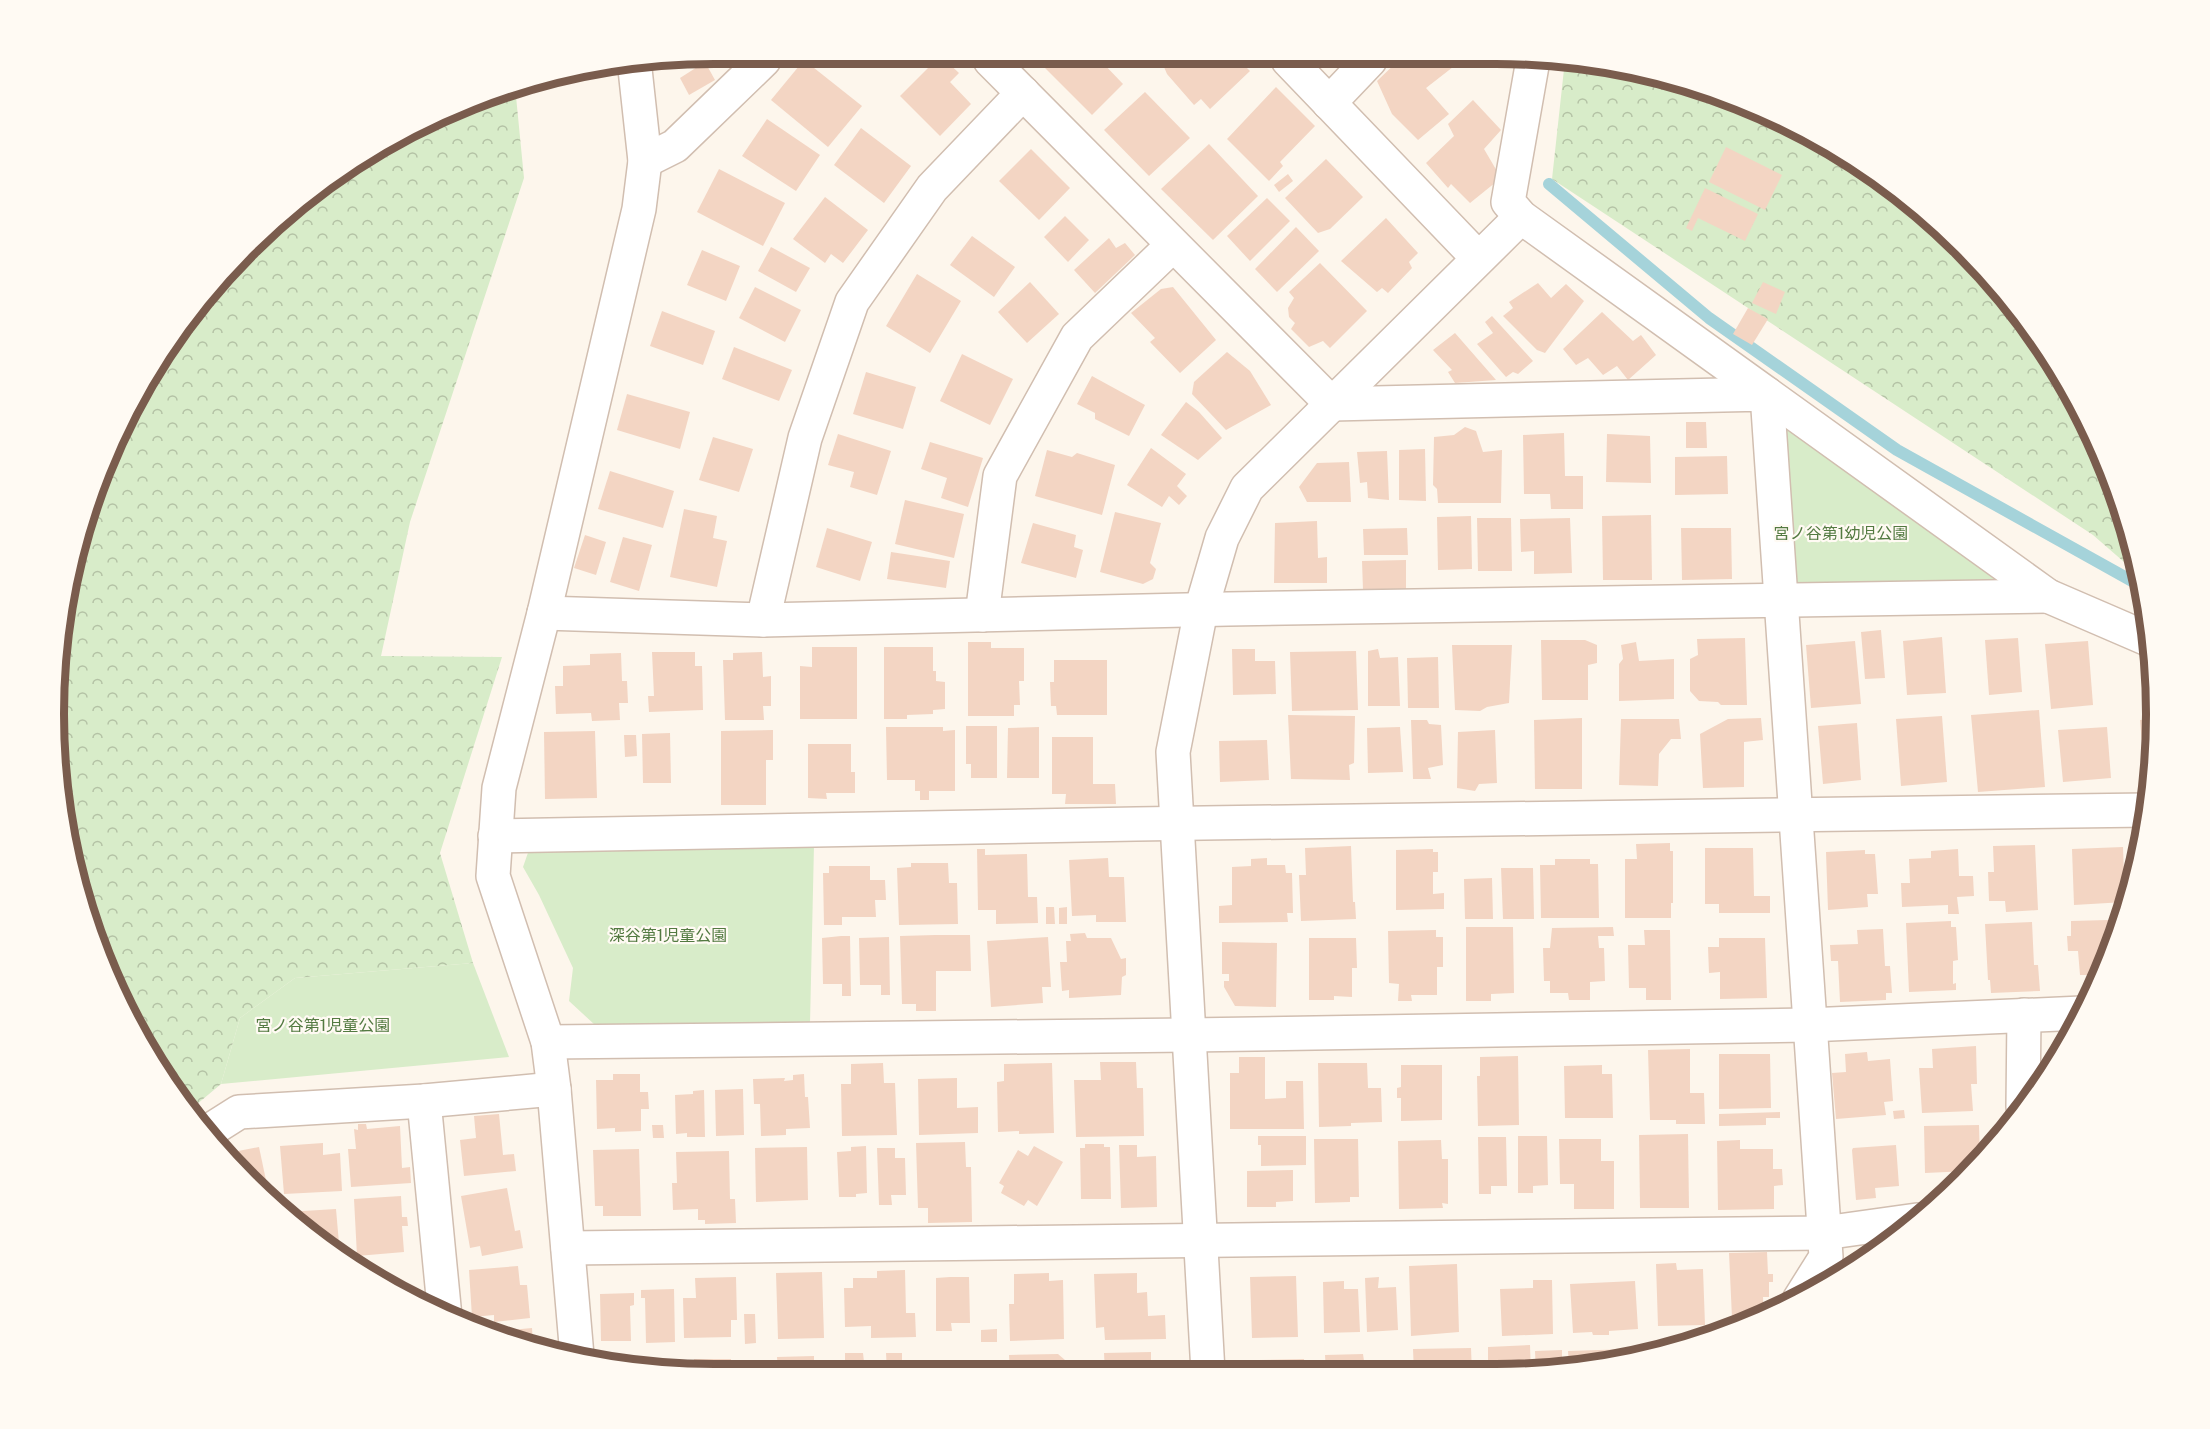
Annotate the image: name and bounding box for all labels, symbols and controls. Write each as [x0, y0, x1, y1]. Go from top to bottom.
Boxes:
park label: 宮ノ谷第1幼児公園 [1774, 524, 1908, 543]
park label: 深谷第1児童公園 [609, 926, 727, 945]
park label: 宮ノ谷第1児童公園 [256, 1016, 390, 1035]

